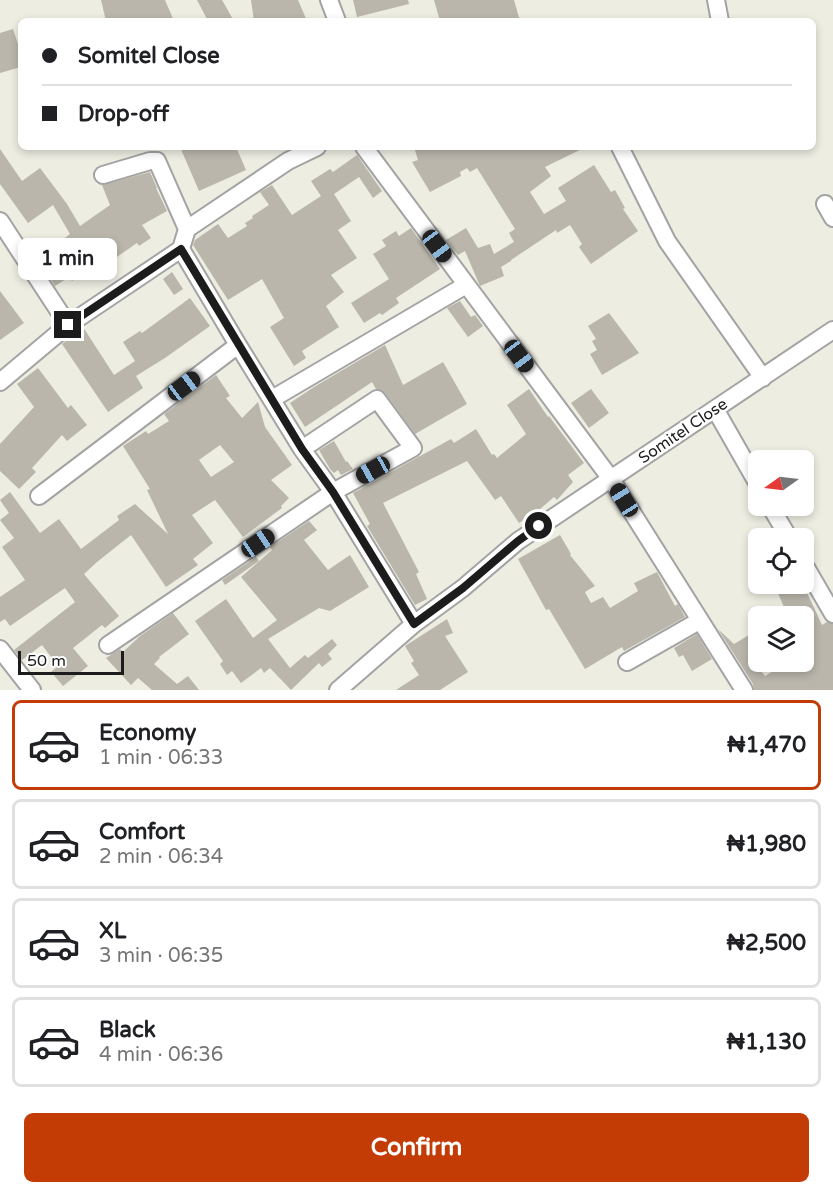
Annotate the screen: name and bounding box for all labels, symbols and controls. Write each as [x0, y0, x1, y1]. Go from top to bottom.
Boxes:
text: Somitel Close [78, 43, 220, 69]
text: Drop-off [78, 101, 169, 127]
car [419, 226, 455, 266]
callout: 1 min [19, 238, 118, 280]
text: 1 min [41, 247, 94, 271]
route end [54, 311, 81, 338]
car [501, 336, 537, 376]
car [164, 368, 204, 404]
street label: Somitel Close [635, 394, 731, 468]
north arrow [748, 450, 814, 516]
map controls [748, 450, 814, 672]
car [353, 453, 393, 487]
car [607, 480, 641, 520]
route start [525, 512, 552, 539]
car [238, 525, 278, 561]
button: locate [748, 528, 814, 594]
button: layers [748, 606, 814, 672]
scale bar [18, 648, 124, 676]
text: 50 m [27, 651, 66, 671]
icon: car [27, 718, 81, 772]
text: Economy [99, 720, 196, 746]
text: ₦1,470 [727, 732, 806, 758]
text: 1 min · 06:33 [99, 746, 223, 770]
icon: car [27, 817, 81, 871]
text: Comfort [99, 819, 185, 845]
text: ₦1,980 [727, 831, 806, 857]
text: 2 min · 06:34 [99, 845, 223, 869]
icon: car [27, 916, 81, 970]
text: XL [99, 918, 126, 944]
text: ₦2,500 [727, 930, 806, 956]
text: 3 min · 06:35 [99, 944, 223, 968]
icon: car [27, 1015, 81, 1069]
text: Black [99, 1017, 156, 1043]
text: ₦1,130 [727, 1029, 806, 1055]
text: 4 min · 06:36 [99, 1043, 223, 1067]
button: Confirm [24, 1113, 809, 1182]

